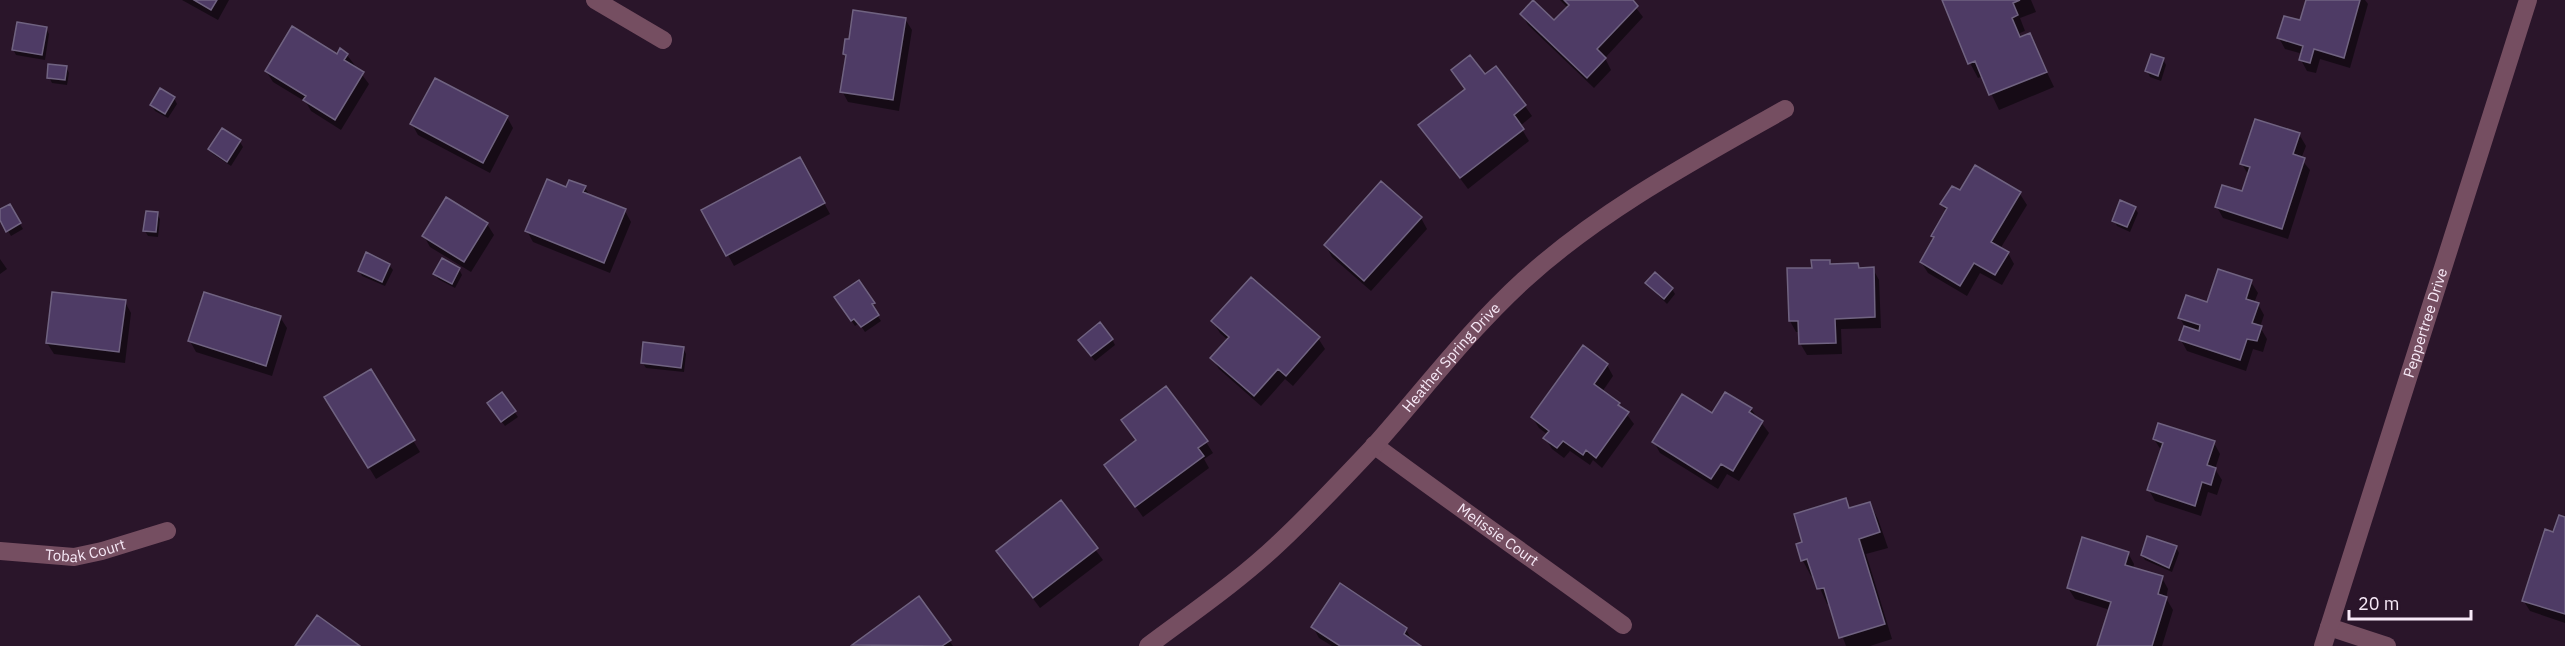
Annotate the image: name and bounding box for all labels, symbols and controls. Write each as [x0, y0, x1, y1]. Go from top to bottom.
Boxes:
street label: Peppertree Drive [2399, 266, 2451, 380]
street label: Heather Spring Drive [1398, 298, 1504, 416]
street label: Melissie Court [1454, 499, 1542, 570]
street label: Tobak Court [44, 534, 127, 566]
scale bar [2349, 583, 2470, 621]
text: 20 m [2358, 592, 2400, 615]

